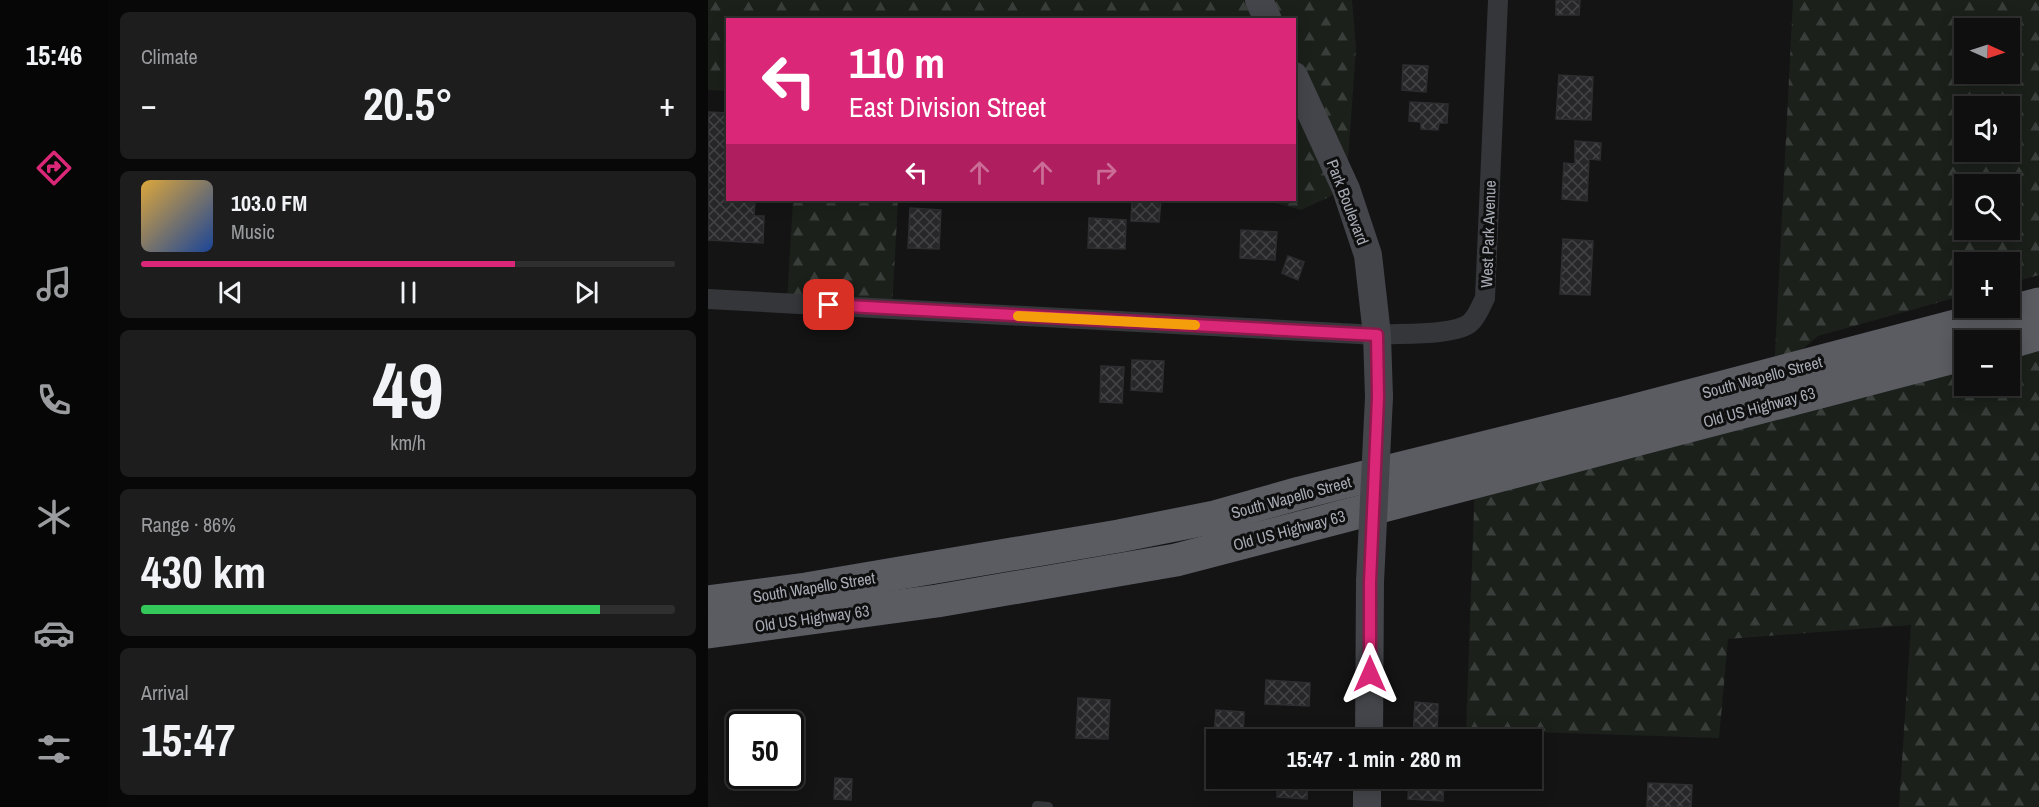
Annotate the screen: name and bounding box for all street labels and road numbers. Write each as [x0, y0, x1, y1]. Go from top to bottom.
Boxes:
street label: Park Boulevard [1322, 156, 1374, 248]
street label: West Park Avenue [1475, 180, 1501, 288]
street label: South Wapello Street [1699, 350, 1825, 404]
street label: Old US Highway 63 [1701, 381, 1817, 433]
street label: South Wapello Street [1228, 470, 1354, 524]
street label: Old US Highway 63 [1231, 504, 1347, 556]
street label: South Wapello Street [751, 566, 877, 608]
street label: Old US Highway 63 [753, 599, 871, 637]

